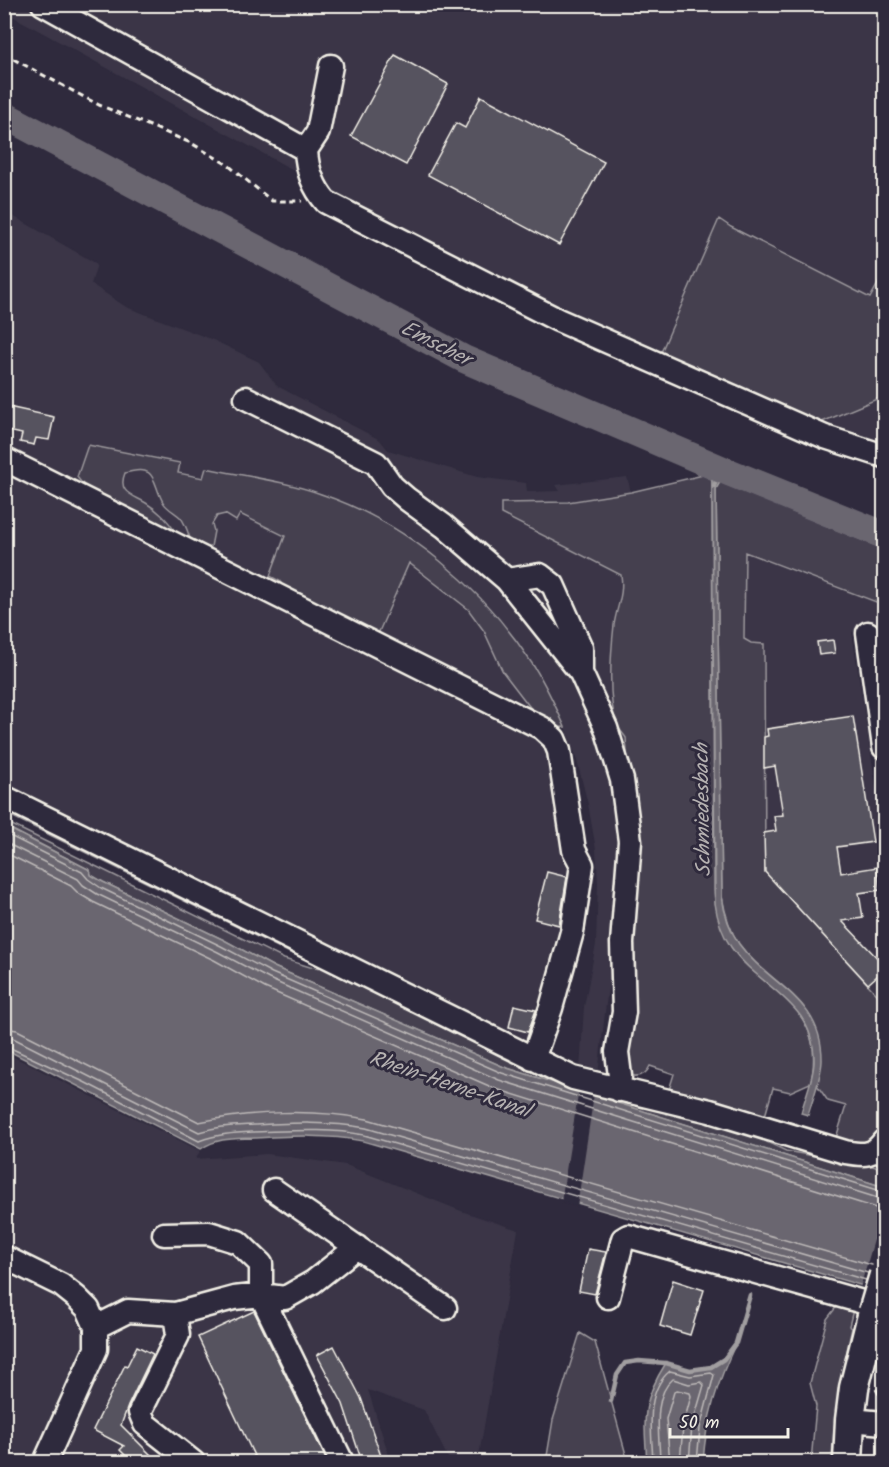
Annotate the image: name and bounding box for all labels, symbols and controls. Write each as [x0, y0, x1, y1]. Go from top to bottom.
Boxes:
water label: Emscher [394, 313, 480, 378]
water label: Schmiedesbach [686, 741, 721, 877]
water label: Rhein-Herne-Kanal [365, 1042, 538, 1130]
scale bar [670, 1401, 788, 1439]
text: 50 m [679, 1409, 719, 1438]

